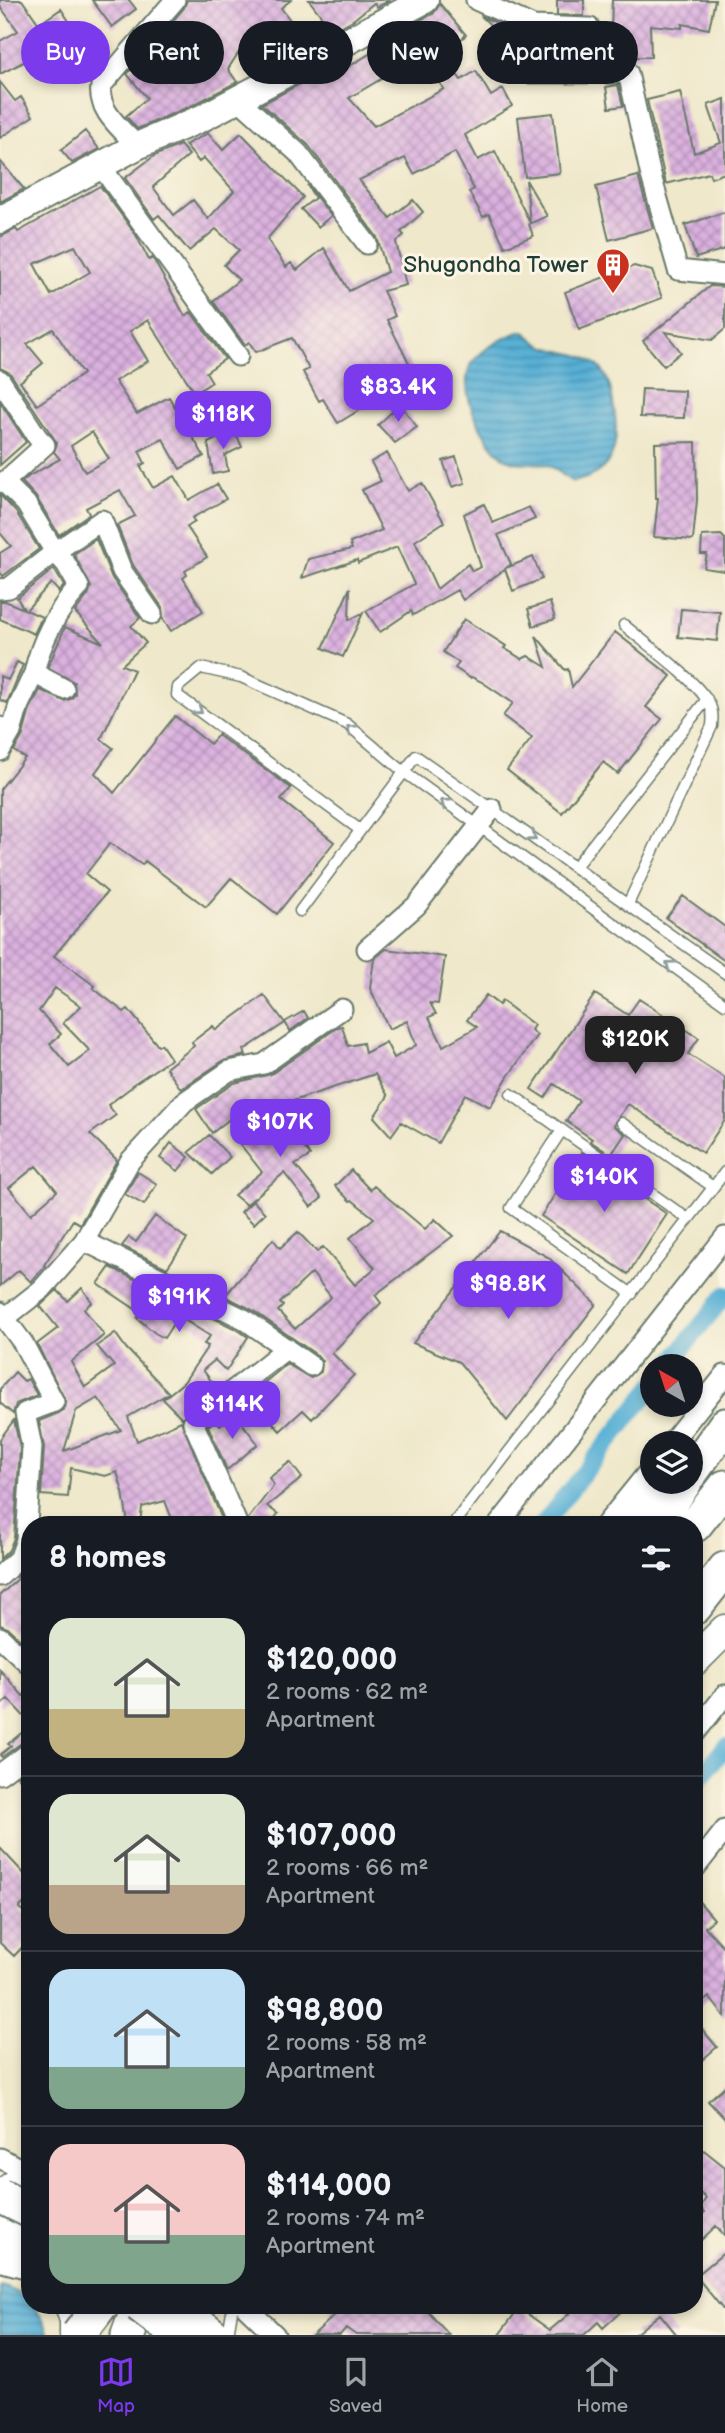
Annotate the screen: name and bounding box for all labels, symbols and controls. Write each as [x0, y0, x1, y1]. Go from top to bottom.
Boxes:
chip: Buy [21, 21, 110, 84]
chip: Rent [124, 21, 224, 84]
chip: Filters [238, 21, 353, 84]
chip: New [367, 21, 463, 84]
chip: Apartment [477, 21, 638, 84]
building icon: Shugondha Tower [594, 246, 632, 295]
place label: Shugondha Tower [403, 251, 589, 279]
pin: $83.4K [341, 364, 455, 424]
text: $83.4K [360, 373, 436, 401]
pin: $118K [174, 392, 272, 451]
text: $118K [191, 400, 255, 428]
one-way arrow [190, 702, 203, 714]
one-way arrow [346, 725, 359, 737]
one-way arrow [440, 799, 453, 811]
one-way arrow [524, 829, 537, 841]
one-way arrow [665, 961, 678, 973]
pin: $120K [586, 1016, 684, 1076]
text: $120K [601, 1025, 669, 1053]
pin: $107K [231, 1100, 329, 1159]
text: $107K [246, 1108, 314, 1136]
pin: $140K [555, 1154, 653, 1214]
text: $140K [570, 1163, 638, 1191]
pin: $98.8K [451, 1262, 565, 1321]
text: $98.8K [470, 1270, 546, 1298]
pin: $191K [130, 1274, 228, 1334]
text: $191K [147, 1283, 211, 1311]
north arrow [640, 1354, 704, 1418]
map controls [640, 1354, 703, 1494]
pin: $114K [183, 1382, 281, 1441]
text: $114K [200, 1390, 264, 1418]
button: layers [640, 1431, 703, 1494]
icon: filters [637, 1539, 675, 1577]
text: 8 homes [49, 1540, 166, 1576]
text: $120,000 [266, 1642, 397, 1678]
icon: home [105, 1646, 189, 1730]
text: 2 rooms · 62 m² [266, 1678, 428, 1706]
text: Apartment [266, 1706, 375, 1734]
text: $107,000 [266, 1818, 396, 1854]
icon: home [105, 1822, 189, 1906]
text: 2 rooms · 66 m² [266, 1854, 428, 1882]
text: Apartment [266, 1882, 375, 1910]
text: $98,800 [266, 1993, 383, 2029]
icon: home [105, 1997, 189, 2081]
text: 2 rooms · 58 m² [266, 2029, 427, 2057]
text: Apartment [266, 2057, 375, 2085]
text: $114,000 [266, 2168, 391, 2204]
icon: home [105, 2172, 189, 2256]
text: 2 rooms · 74 m² [266, 2204, 425, 2232]
text: Apartment [266, 2232, 375, 2260]
tab: Map [97, 2353, 135, 2418]
tab: Saved [329, 2353, 382, 2418]
tab: Home [576, 2353, 628, 2418]

